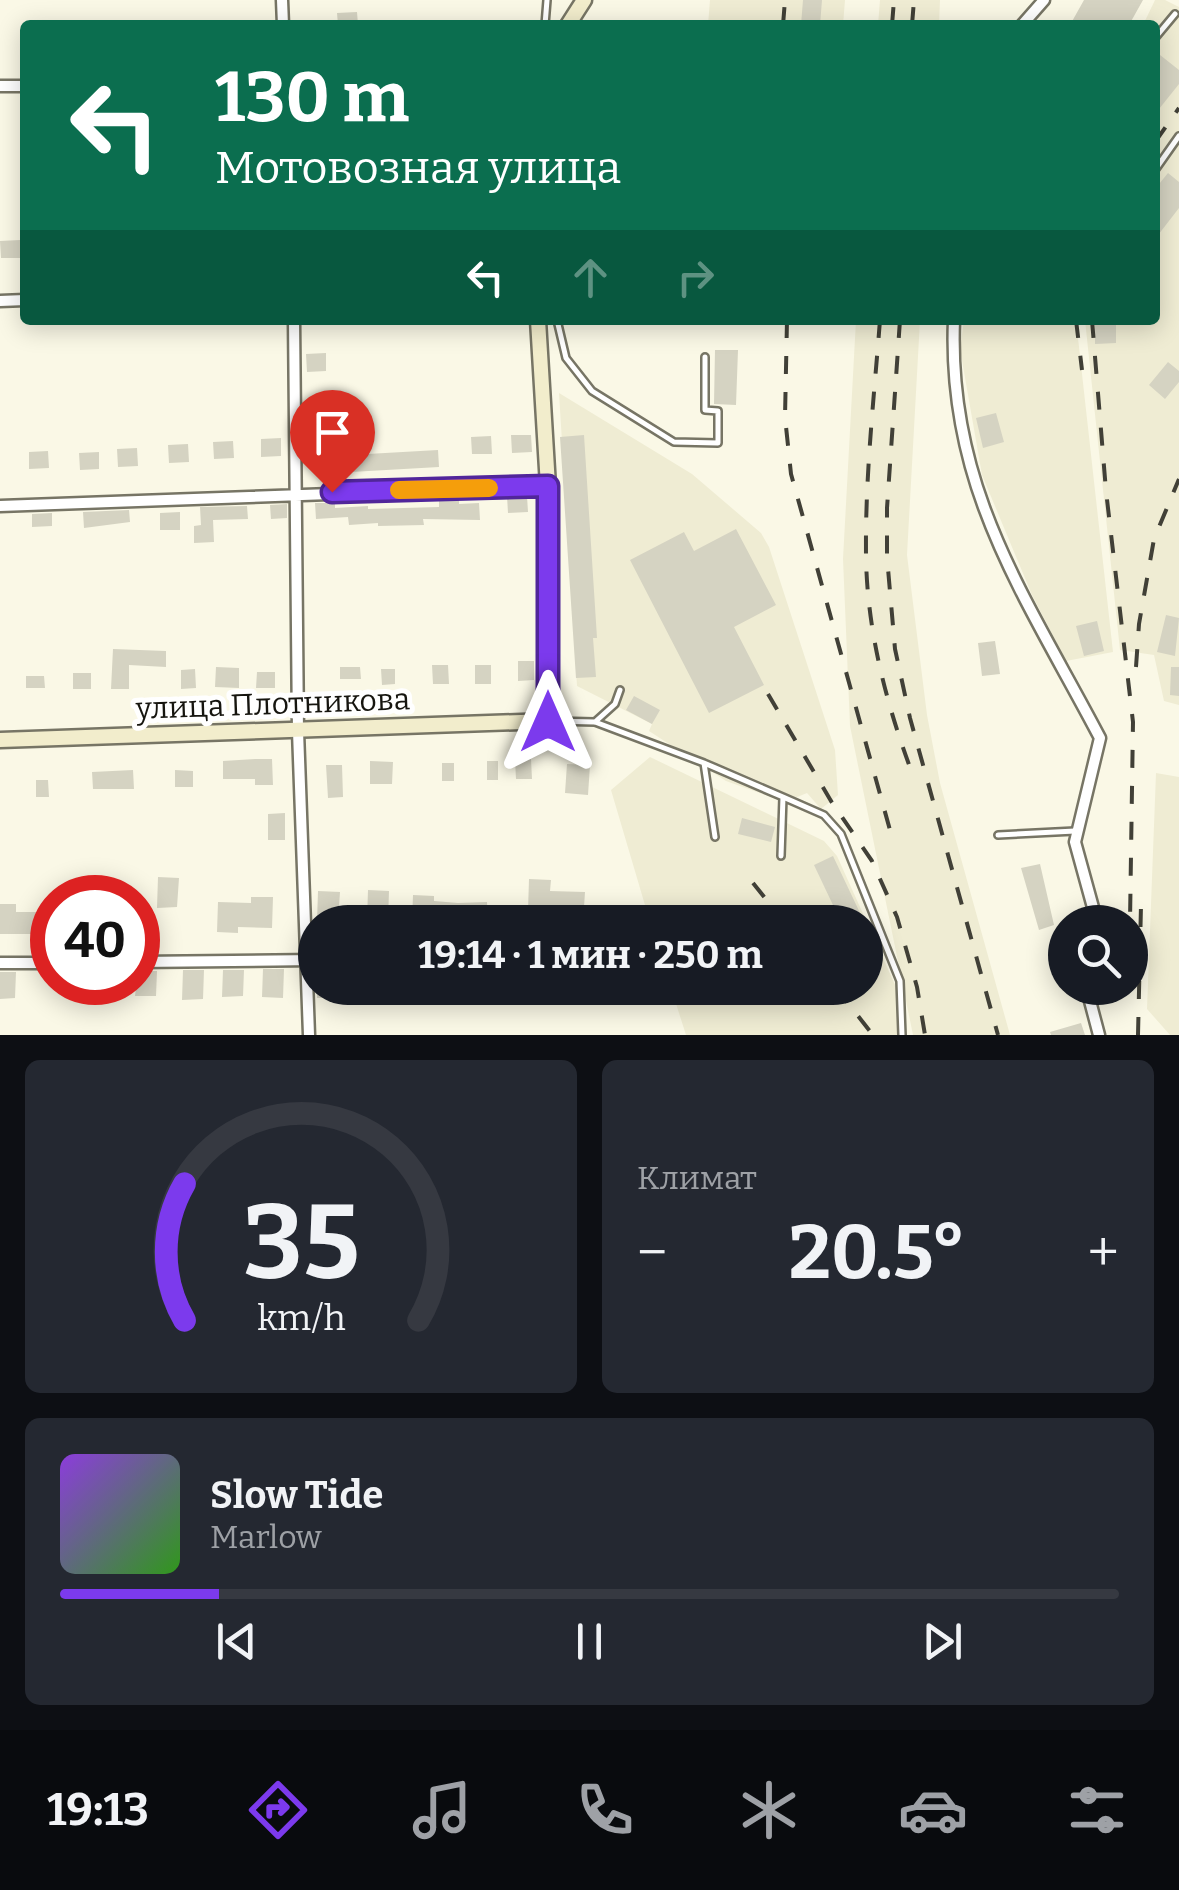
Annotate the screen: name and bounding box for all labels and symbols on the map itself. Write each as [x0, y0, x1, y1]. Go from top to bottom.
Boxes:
pin [290, 390, 375, 493]
position arrow [496, 670, 600, 774]
street label: улица Плотникова [134, 681, 411, 727]
speed limit sign: 40 [30, 875, 160, 1005]

